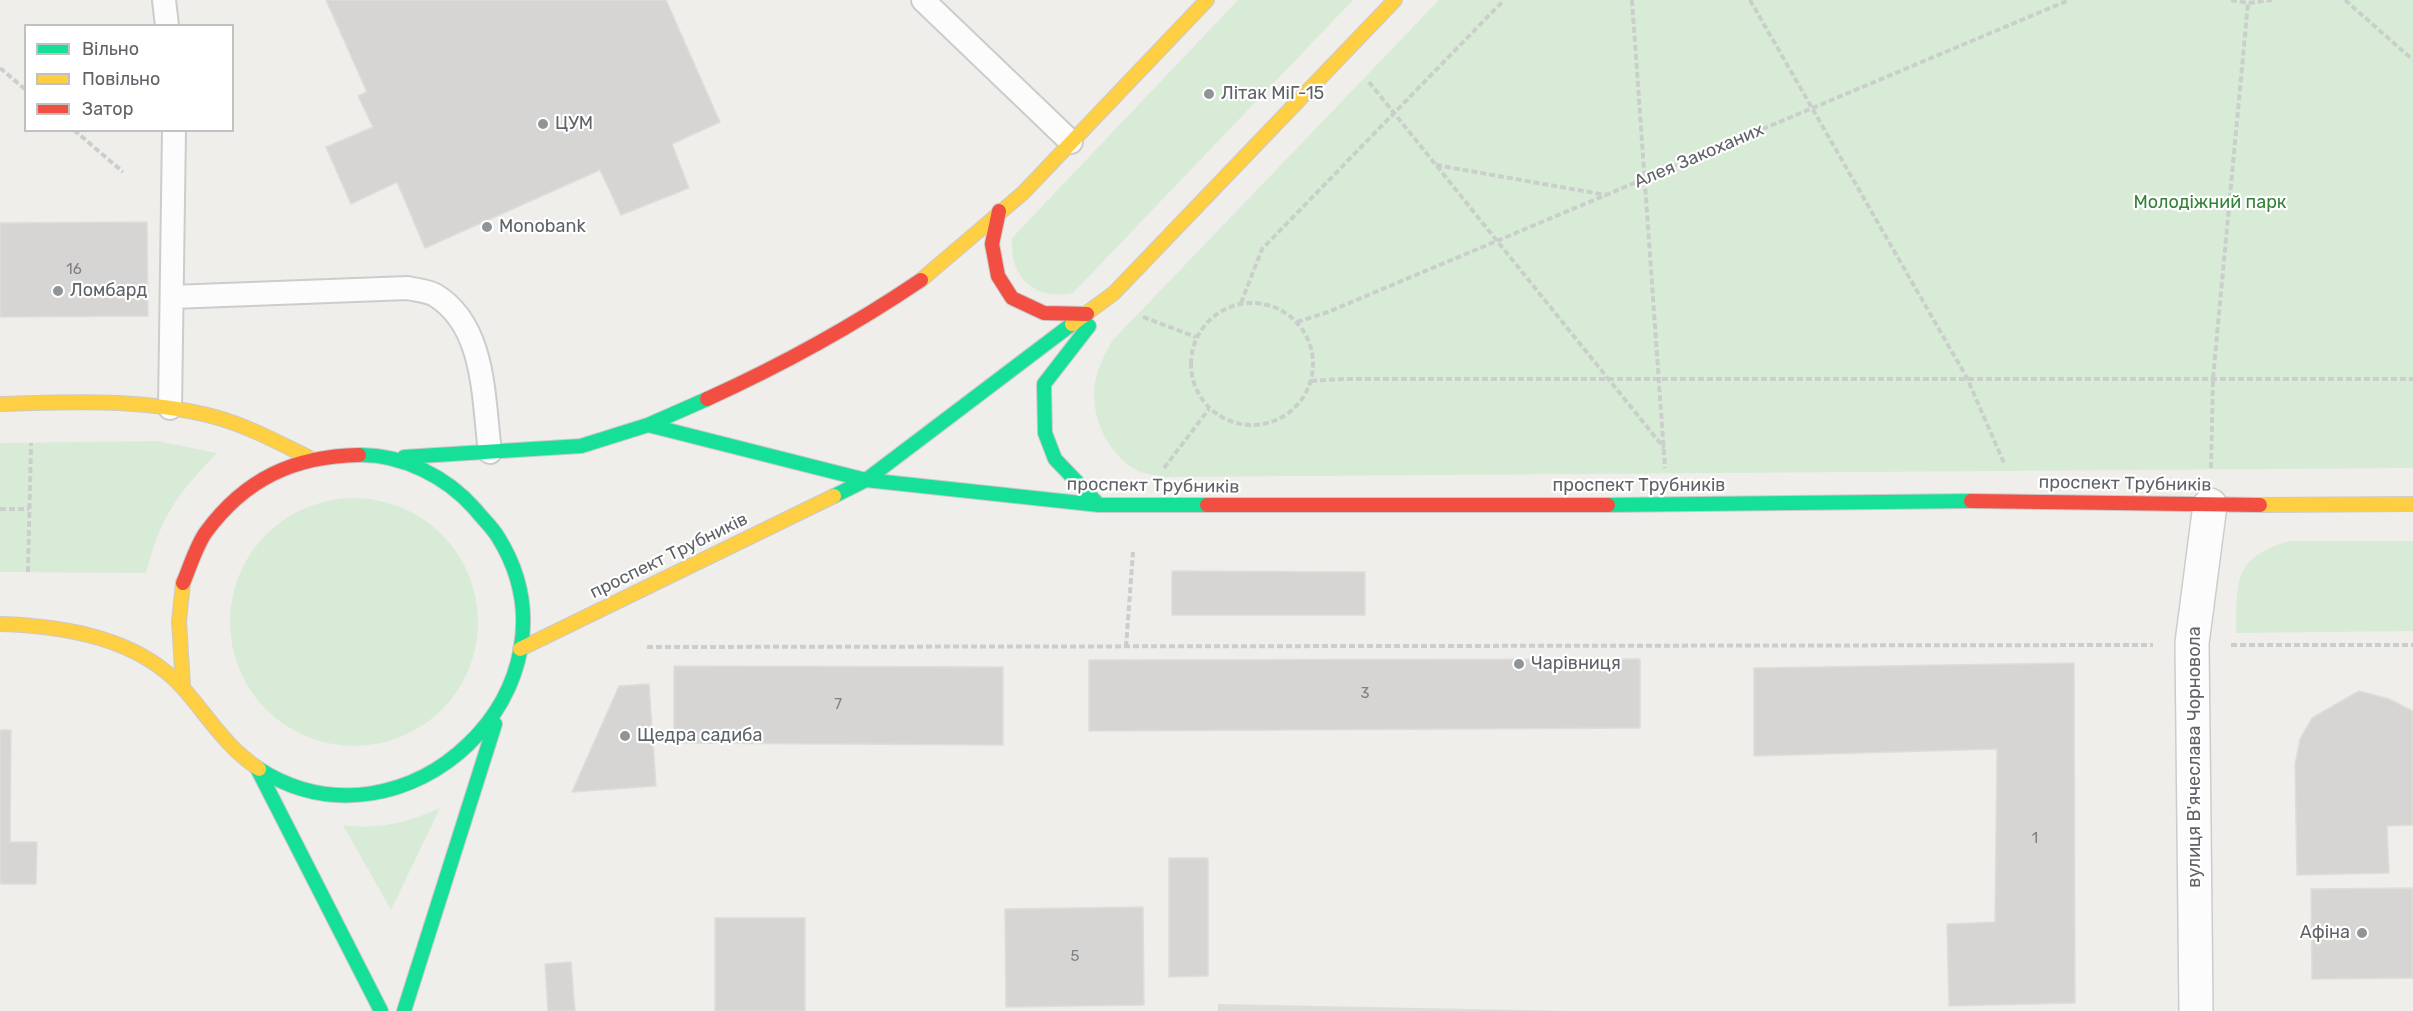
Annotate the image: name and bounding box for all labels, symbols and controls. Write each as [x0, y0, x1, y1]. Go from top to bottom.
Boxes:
legend [24, 24, 234, 132]
text: Вільно [82, 38, 139, 60]
text: Повільно [82, 68, 160, 90]
place label: Літак МіГ-15 [1221, 83, 1324, 105]
marker: Літак МіГ-15 [1202, 87, 1216, 101]
text: Затор [82, 98, 133, 120]
place label: ЦУМ [555, 113, 593, 135]
marker: ЦУМ [536, 117, 550, 131]
street label: Алея Закоханих [1631, 119, 1767, 193]
park label: Молодіжний парк [2133, 192, 2287, 214]
place label: Monobank [499, 216, 586, 238]
marker: Monobank [480, 220, 494, 234]
house number: 16 [66, 261, 82, 279]
place label: Ломбард [70, 280, 147, 302]
marker: Ломбард [51, 284, 65, 298]
street label: проспект Трубників [2038, 472, 2212, 496]
street label: проспект Трубників [1066, 474, 1240, 498]
street label: проспект Трубників [1553, 475, 1725, 497]
street label: проспект Трубників [587, 508, 751, 604]
street label: вулиця В'ячеслава Чорновола [2184, 626, 2206, 888]
place label: Чарівниця [1531, 653, 1621, 675]
marker: Чарівниця [1512, 657, 1526, 671]
house number: 3 [1360, 685, 1370, 703]
house number: 7 [834, 696, 842, 714]
place label: Щедра садиба [637, 725, 763, 747]
marker: Щедра садиба [618, 729, 632, 743]
house number: 1 [2032, 830, 2038, 848]
place label: Афіна [2300, 922, 2350, 944]
marker: Афіна [2355, 926, 2369, 940]
house number: 5 [1071, 948, 1079, 966]

